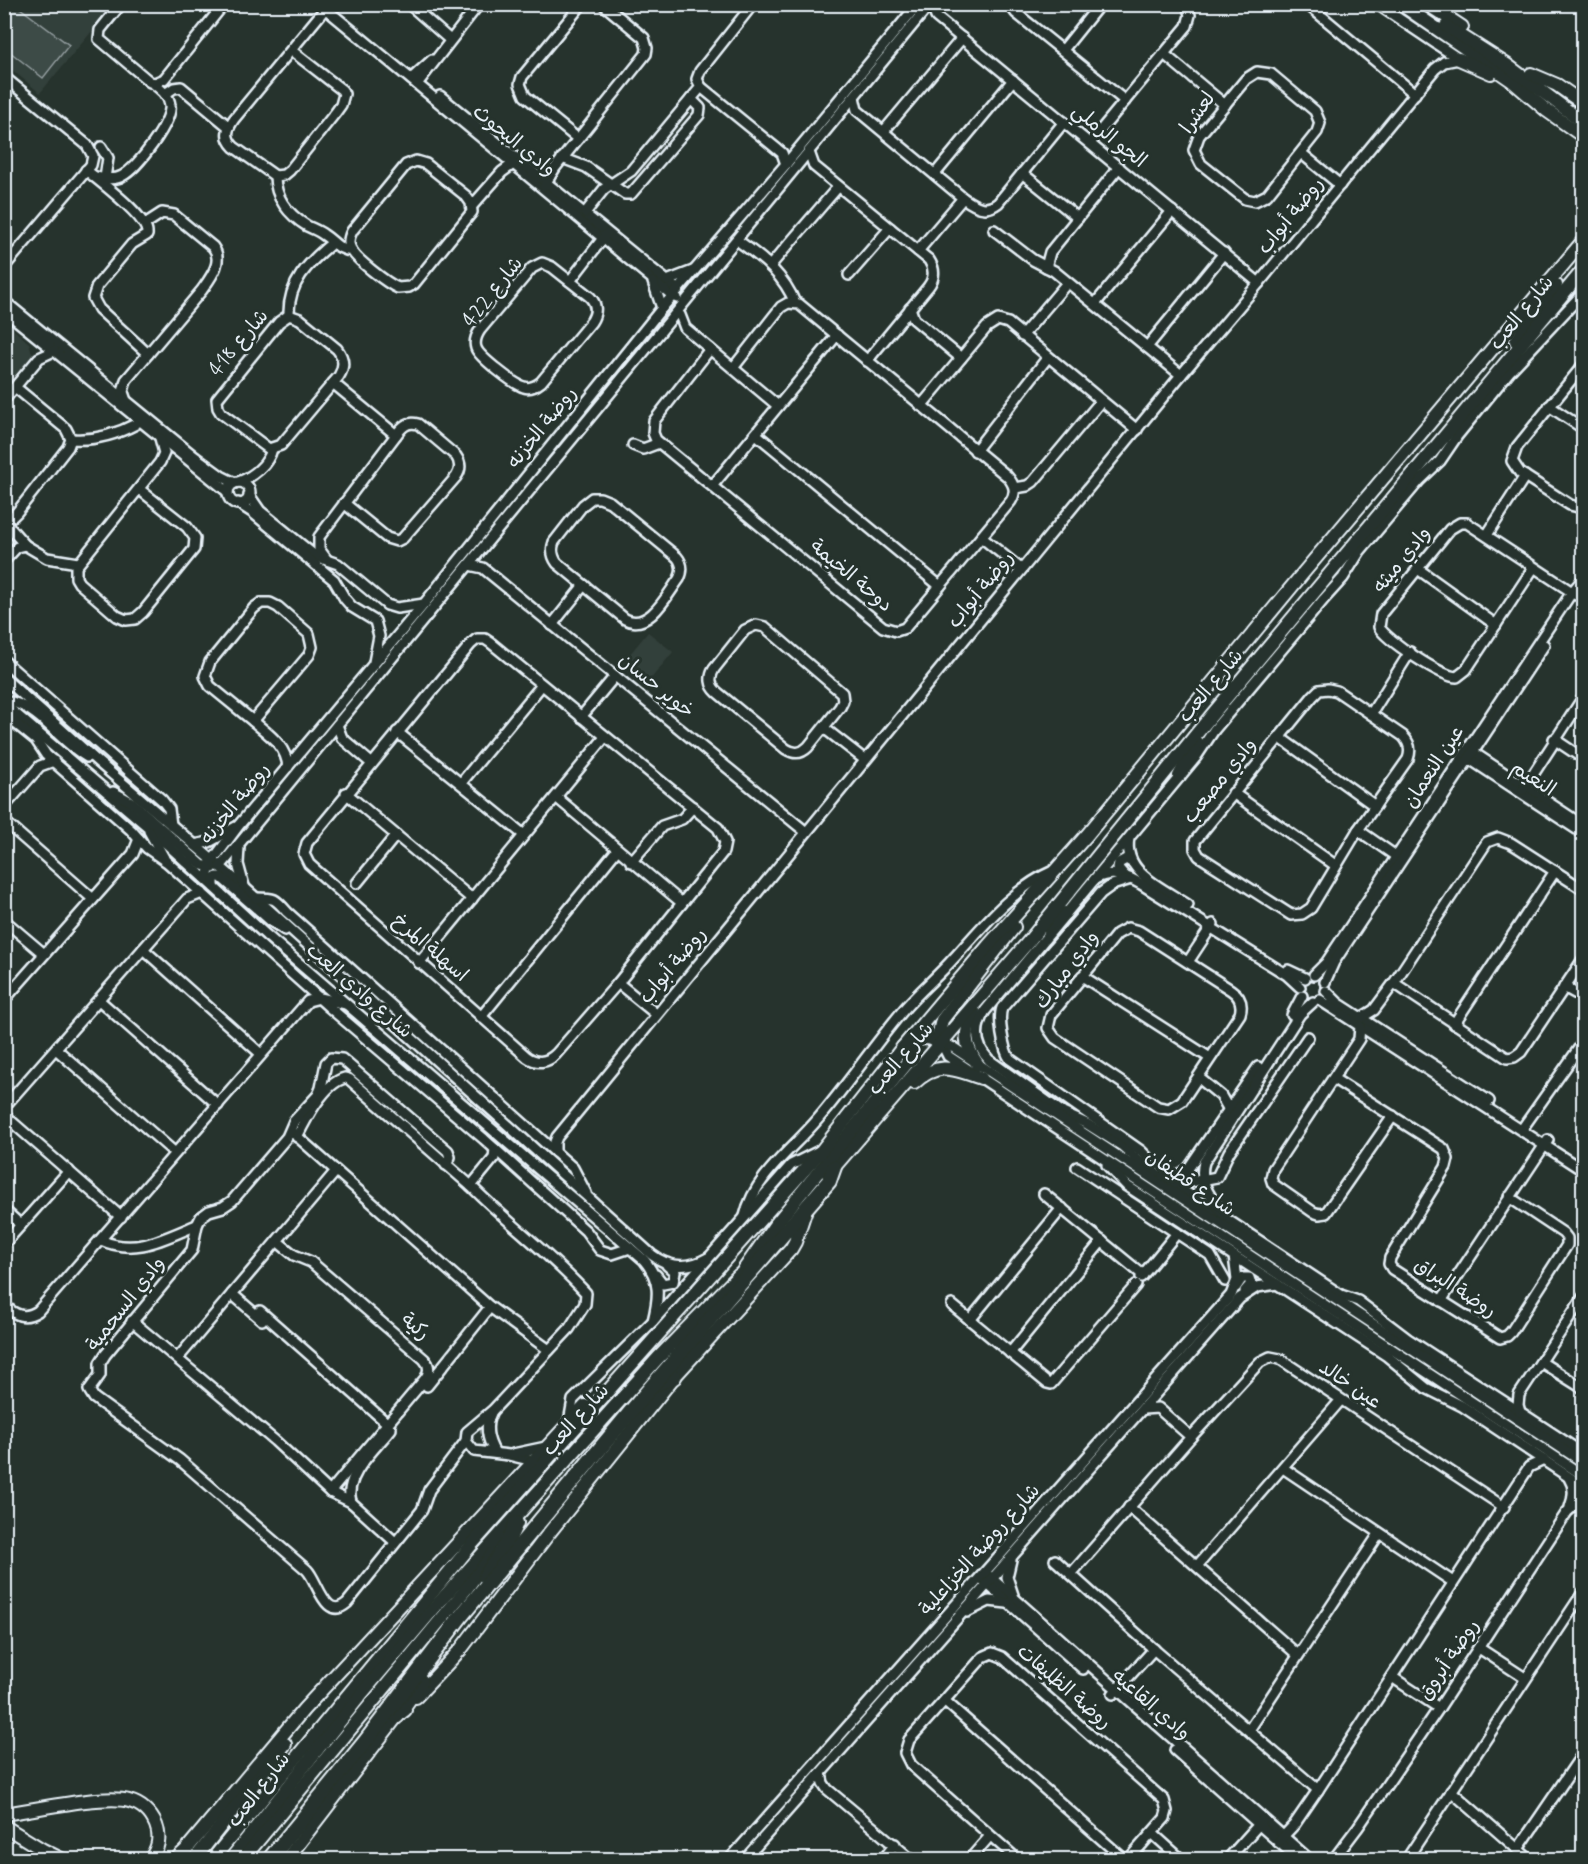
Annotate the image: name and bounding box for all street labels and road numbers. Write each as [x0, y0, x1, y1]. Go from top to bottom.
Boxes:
street label: لعشرا [1174, 87, 1222, 139]
street label: الجو الرملي [1064, 97, 1152, 177]
street label: وادي البحوث [466, 99, 562, 183]
street label: روضة أبواب [1251, 172, 1331, 260]
street label: شارع 422 [456, 251, 530, 333]
street label: شارع العب [1484, 270, 1560, 356]
street label: شارع 418 [203, 304, 275, 382]
street label: روضة الخزنه [500, 381, 584, 475]
street label: وادي ميثه [1367, 521, 1437, 599]
street label: دوحة الخيمة [804, 533, 898, 619]
street label: روضة أبواب [941, 546, 1021, 634]
street label: شارع العب [1172, 643, 1250, 729]
street label: خوير حسان [612, 647, 700, 725]
street label: عين النعمان [1397, 720, 1471, 814]
street label: وادي مصعب [1177, 732, 1263, 830]
street label: النعيم [1505, 755, 1561, 803]
street label: روضة الخزنه [193, 757, 277, 851]
street label: اسهلة المرخ [386, 907, 474, 989]
street label: روضة أبواب [633, 922, 713, 1010]
street label: وادي مبارك [1029, 925, 1105, 1015]
street label: شارع وادي العب [300, 937, 418, 1045]
street label: شارع العب [862, 1017, 940, 1101]
street label: شارع قطيفان [1140, 1143, 1240, 1223]
street label: وادي السحمية [80, 1251, 172, 1357]
street label: روضة البراق [1409, 1251, 1501, 1325]
street label: ركية [395, 1307, 435, 1347]
street label: عين خالد [1313, 1354, 1387, 1416]
street label: شارع العب [536, 1378, 616, 1462]
street label: شارع روضة الخزاعلية [913, 1478, 1047, 1622]
street label: روضة أبروق [1412, 1614, 1486, 1706]
street label: روضة الظليفات [1011, 1638, 1117, 1736]
street label: وادي القاعيه [1106, 1663, 1196, 1747]
street label: شارع العب [221, 1747, 297, 1833]

